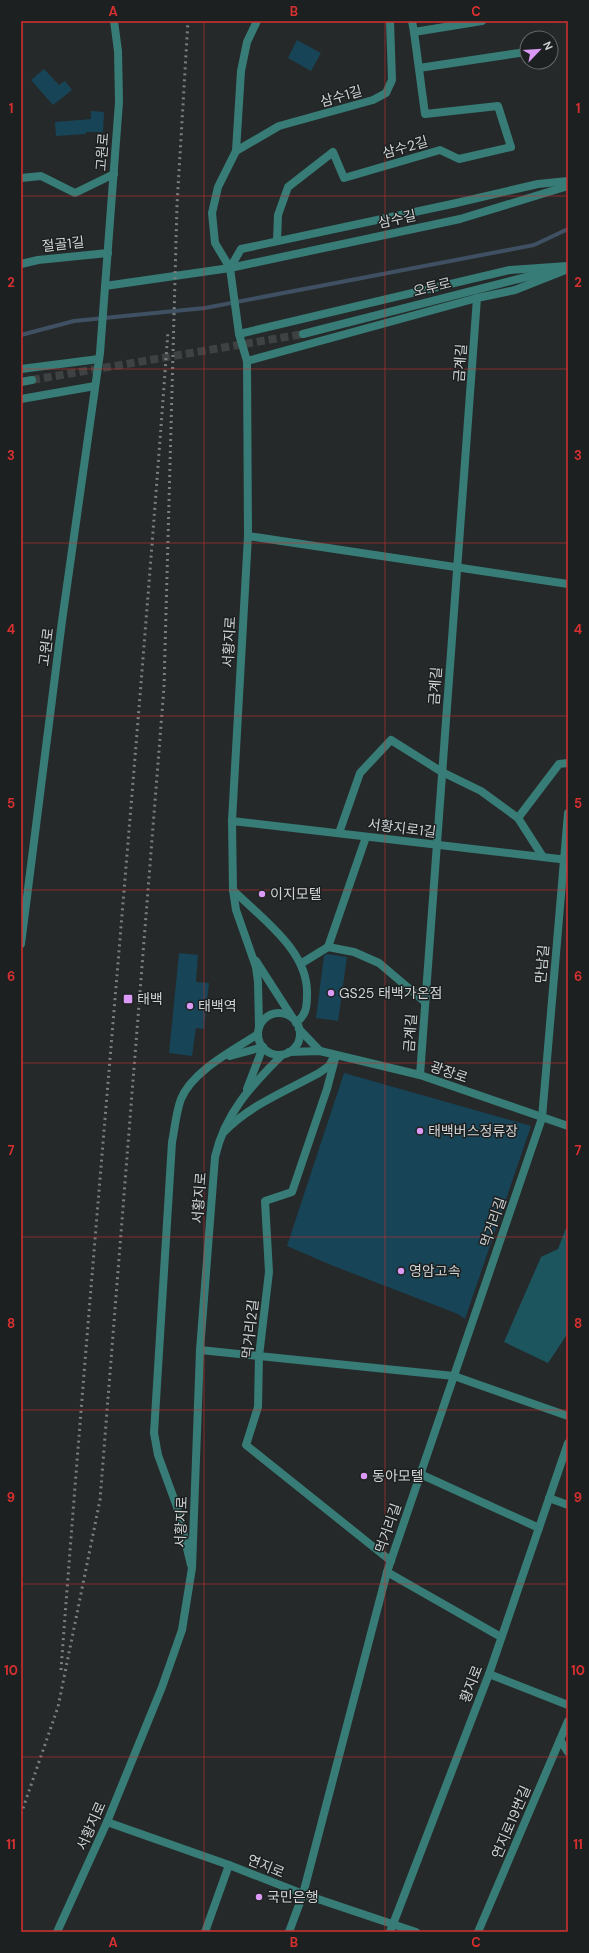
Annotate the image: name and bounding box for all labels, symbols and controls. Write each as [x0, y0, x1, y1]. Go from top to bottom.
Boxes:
text: A [108, 3, 118, 20]
text: B [290, 3, 298, 20]
text: C [471, 3, 481, 20]
north arrow [519, 30, 559, 70]
text: N [540, 39, 556, 52]
street label: 삼수1길 [318, 81, 364, 111]
text: 1 [9, 100, 13, 117]
text: 1 [576, 100, 580, 117]
street label: 고원로 [92, 132, 112, 172]
street label: 삼수2길 [380, 132, 430, 162]
street label: 삼수길 [376, 206, 418, 232]
street label: 절골1길 [41, 233, 85, 255]
text: 2 [7, 274, 15, 291]
street label: 오투로 [411, 274, 453, 300]
text: 2 [574, 274, 582, 291]
street label: 금계길 [450, 343, 470, 383]
text: 3 [7, 447, 15, 464]
text: 3 [574, 447, 582, 464]
street label: 서황지로 [219, 616, 239, 668]
text: 4 [7, 621, 15, 638]
text: 4 [574, 621, 582, 638]
street label: 고원로 [35, 627, 57, 667]
street label: 금계길 [425, 666, 445, 706]
text: 5 [7, 795, 15, 812]
text: 5 [574, 795, 582, 812]
street label: 서황지로1길 [367, 815, 437, 841]
place label: 이지모텔 [270, 885, 322, 903]
marker: 이지모텔 [257, 889, 267, 899]
street label: 만남길 [531, 944, 553, 984]
text: 6 [7, 968, 15, 985]
text: 6 [574, 968, 582, 985]
place label: GS25 태백가온점 [339, 984, 442, 1002]
marker: GS25 태백가온점 [326, 988, 336, 998]
place label: 태백 [137, 990, 163, 1008]
marker: 태백 [122, 993, 134, 1005]
place label: 태백역 [198, 997, 237, 1015]
marker: 태백역 [185, 1001, 195, 1011]
street label: 금계길 [400, 1013, 420, 1053]
street label: 광장로 [428, 1057, 470, 1087]
place label: 태백버스정류장 [428, 1122, 518, 1140]
marker: 태백버스정류장 [415, 1126, 425, 1136]
text: 7 [8, 1142, 15, 1159]
text: 7 [575, 1142, 582, 1159]
street label: 서황지로 [188, 1172, 210, 1224]
street label: 먹거리길 [476, 1195, 510, 1249]
place label: 영암고속 [409, 1262, 461, 1280]
marker: 영암고속 [396, 1266, 406, 1276]
street label: 먹거리2길 [238, 1298, 262, 1360]
text: 8 [7, 1315, 15, 1332]
text: 8 [574, 1315, 582, 1332]
place label: 동아모텔 [372, 1467, 424, 1485]
marker: 동아모텔 [359, 1471, 369, 1481]
text: 9 [7, 1489, 15, 1506]
text: 9 [574, 1489, 582, 1506]
street label: 서황지로 [171, 1496, 191, 1548]
street label: 먹거리길 [371, 1501, 405, 1555]
text: 10 [4, 1662, 18, 1679]
text: 10 [571, 1662, 585, 1679]
street label: 황지로 [456, 1663, 486, 1705]
street label: 연지로19번길 [488, 1783, 534, 1861]
street label: 서황지로 [72, 1799, 110, 1853]
text: 11 [6, 1836, 16, 1853]
text: 11 [573, 1836, 583, 1853]
street label: 연지로 [245, 1850, 287, 1882]
place label: 국민은행 [267, 1888, 319, 1906]
marker: 국민은행 [254, 1892, 264, 1902]
text: A [108, 1934, 118, 1951]
text: B [290, 1934, 298, 1951]
text: C [471, 1934, 481, 1951]

